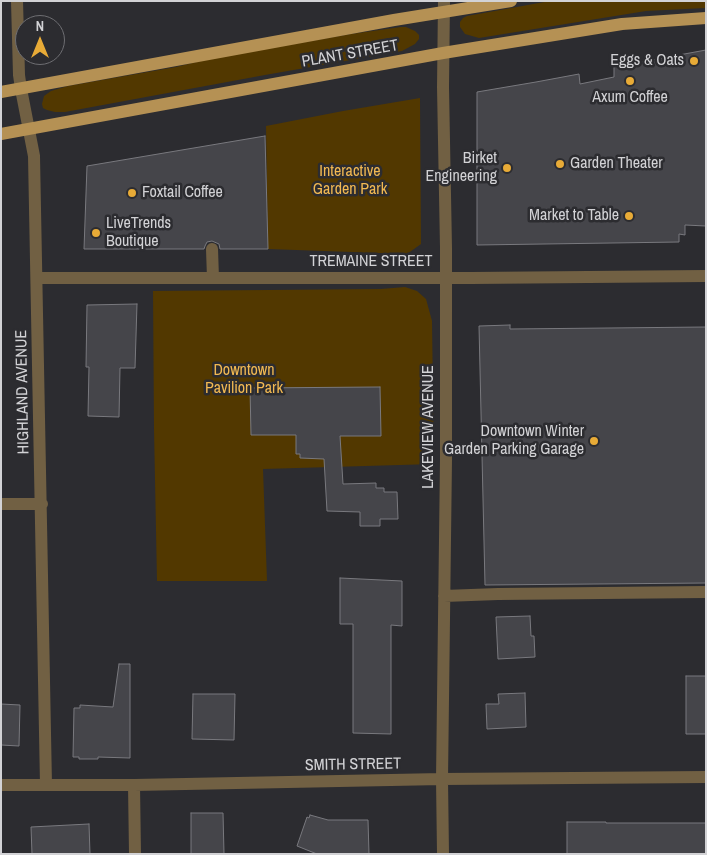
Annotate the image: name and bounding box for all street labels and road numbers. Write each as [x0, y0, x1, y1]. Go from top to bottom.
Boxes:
street label: PLANT STREET [300, 36, 400, 72]
street label: TREMAINE STREET [309, 252, 433, 272]
street label: HIGHLAND AVENUE [12, 330, 34, 454]
street label: LAKEVIEW AVENUE [419, 365, 439, 489]
street label: SMITH STREET [305, 755, 401, 775]

